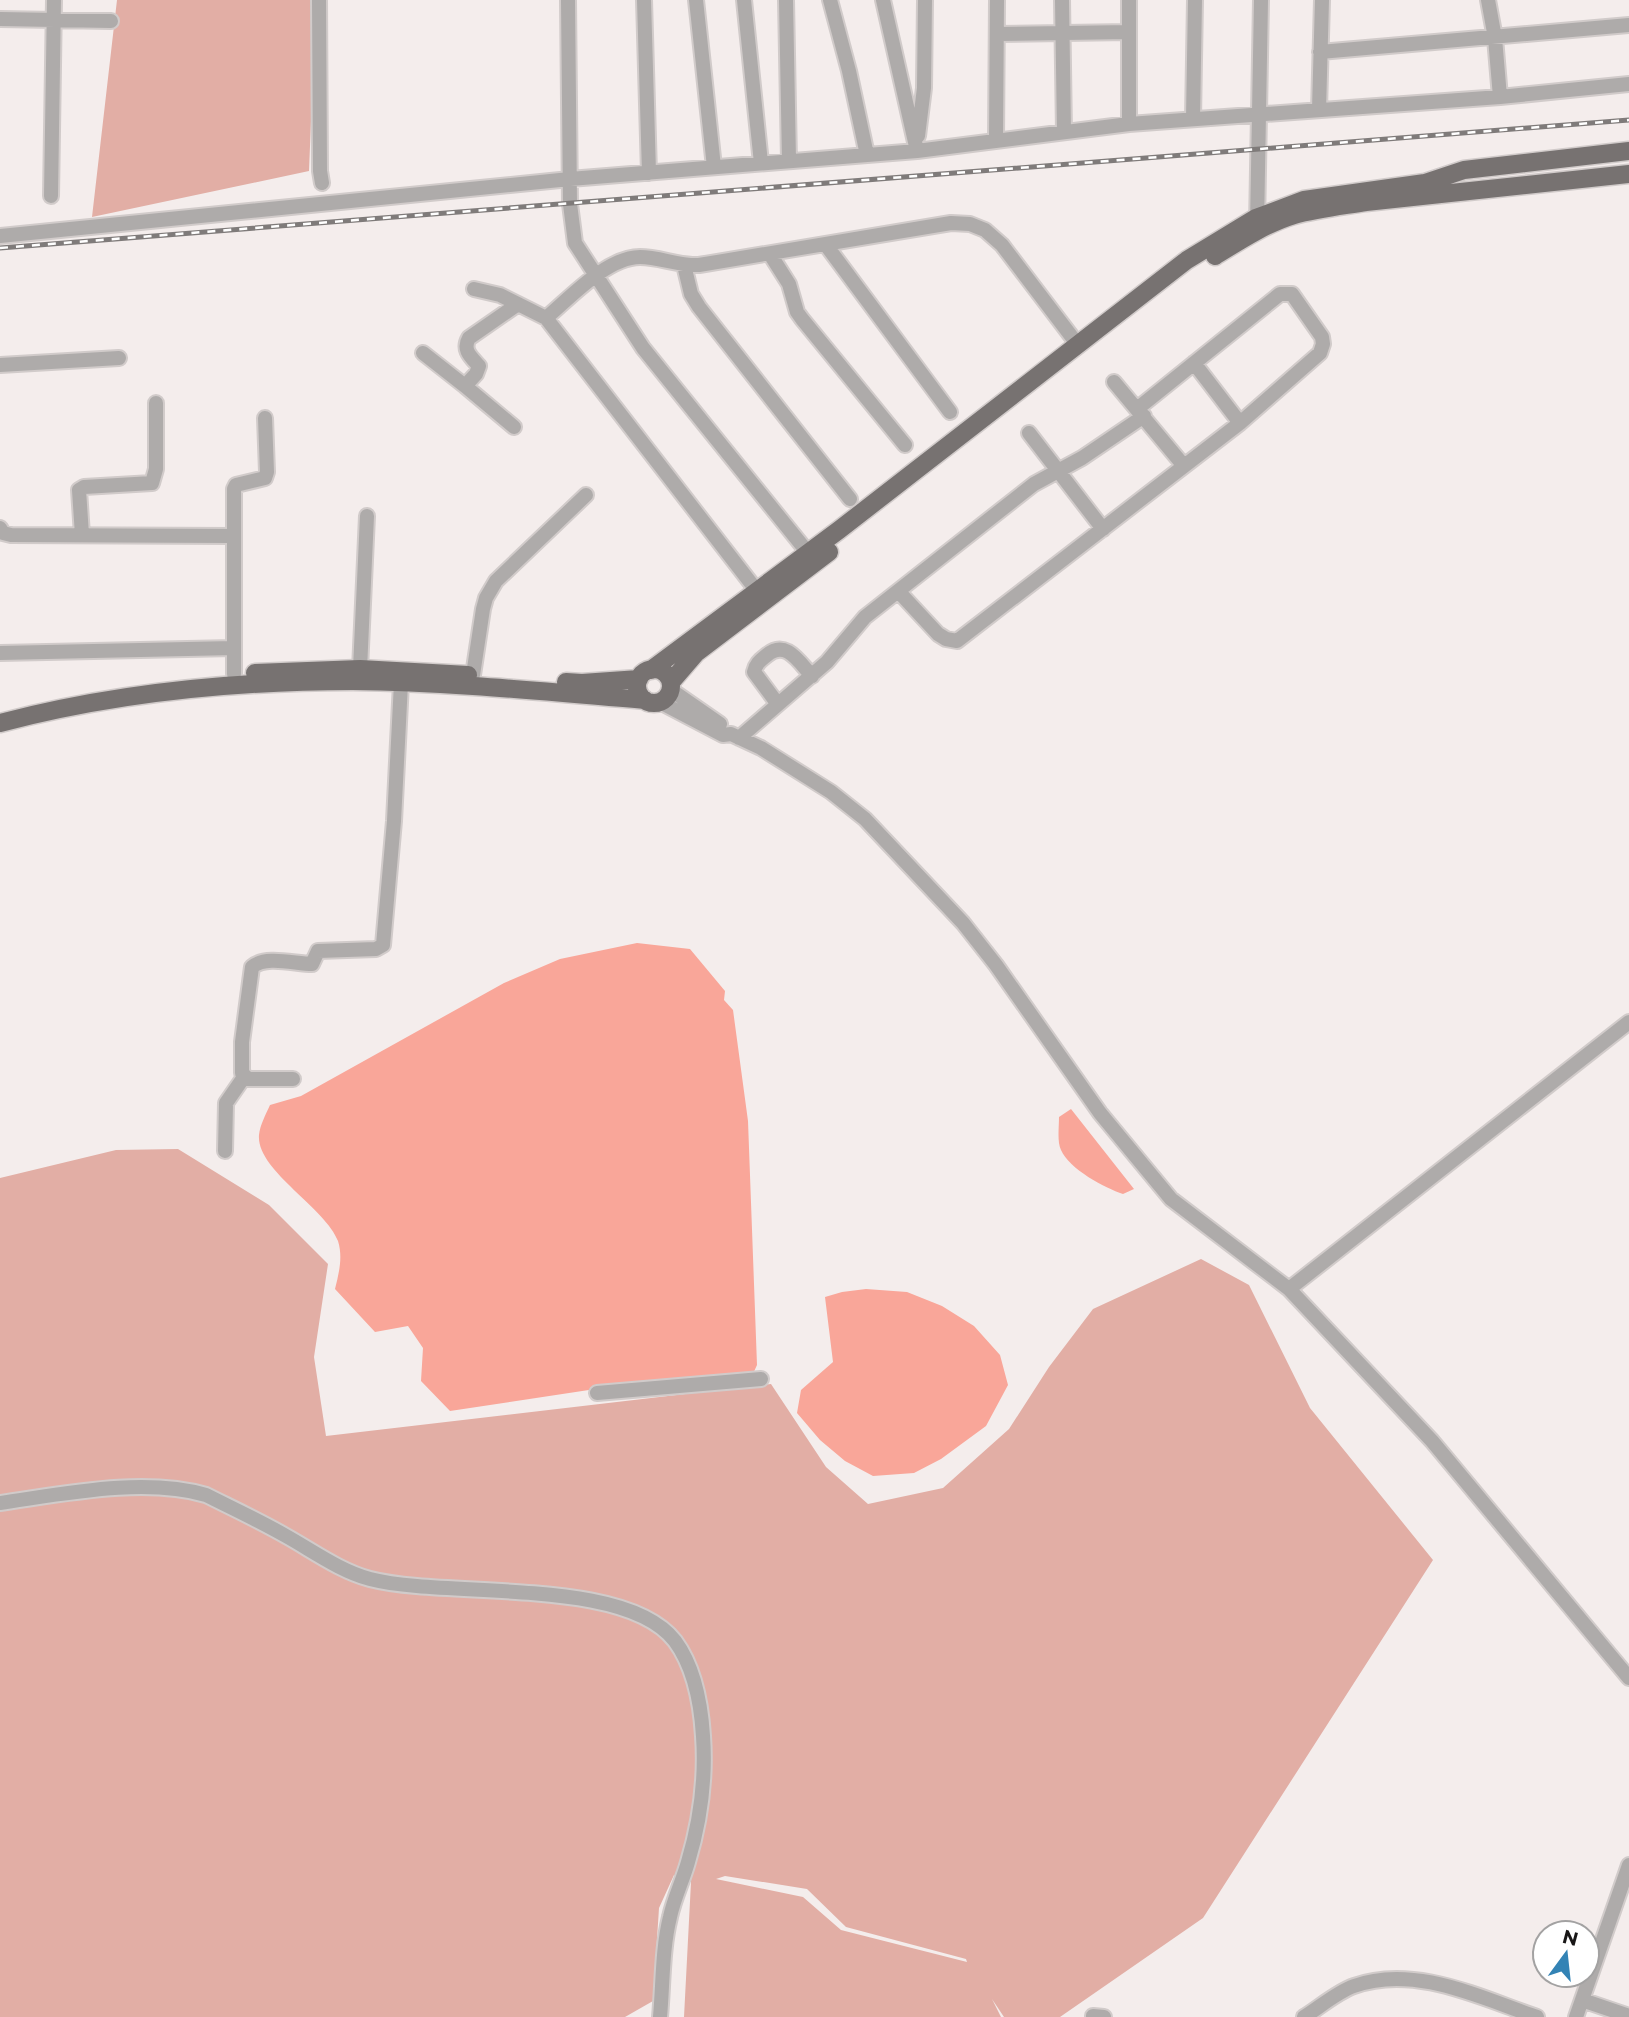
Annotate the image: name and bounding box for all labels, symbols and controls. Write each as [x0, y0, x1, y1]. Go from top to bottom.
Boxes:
north arrow [1531, 1919, 1601, 1989]
text: N [1560, 1925, 1581, 1951]

